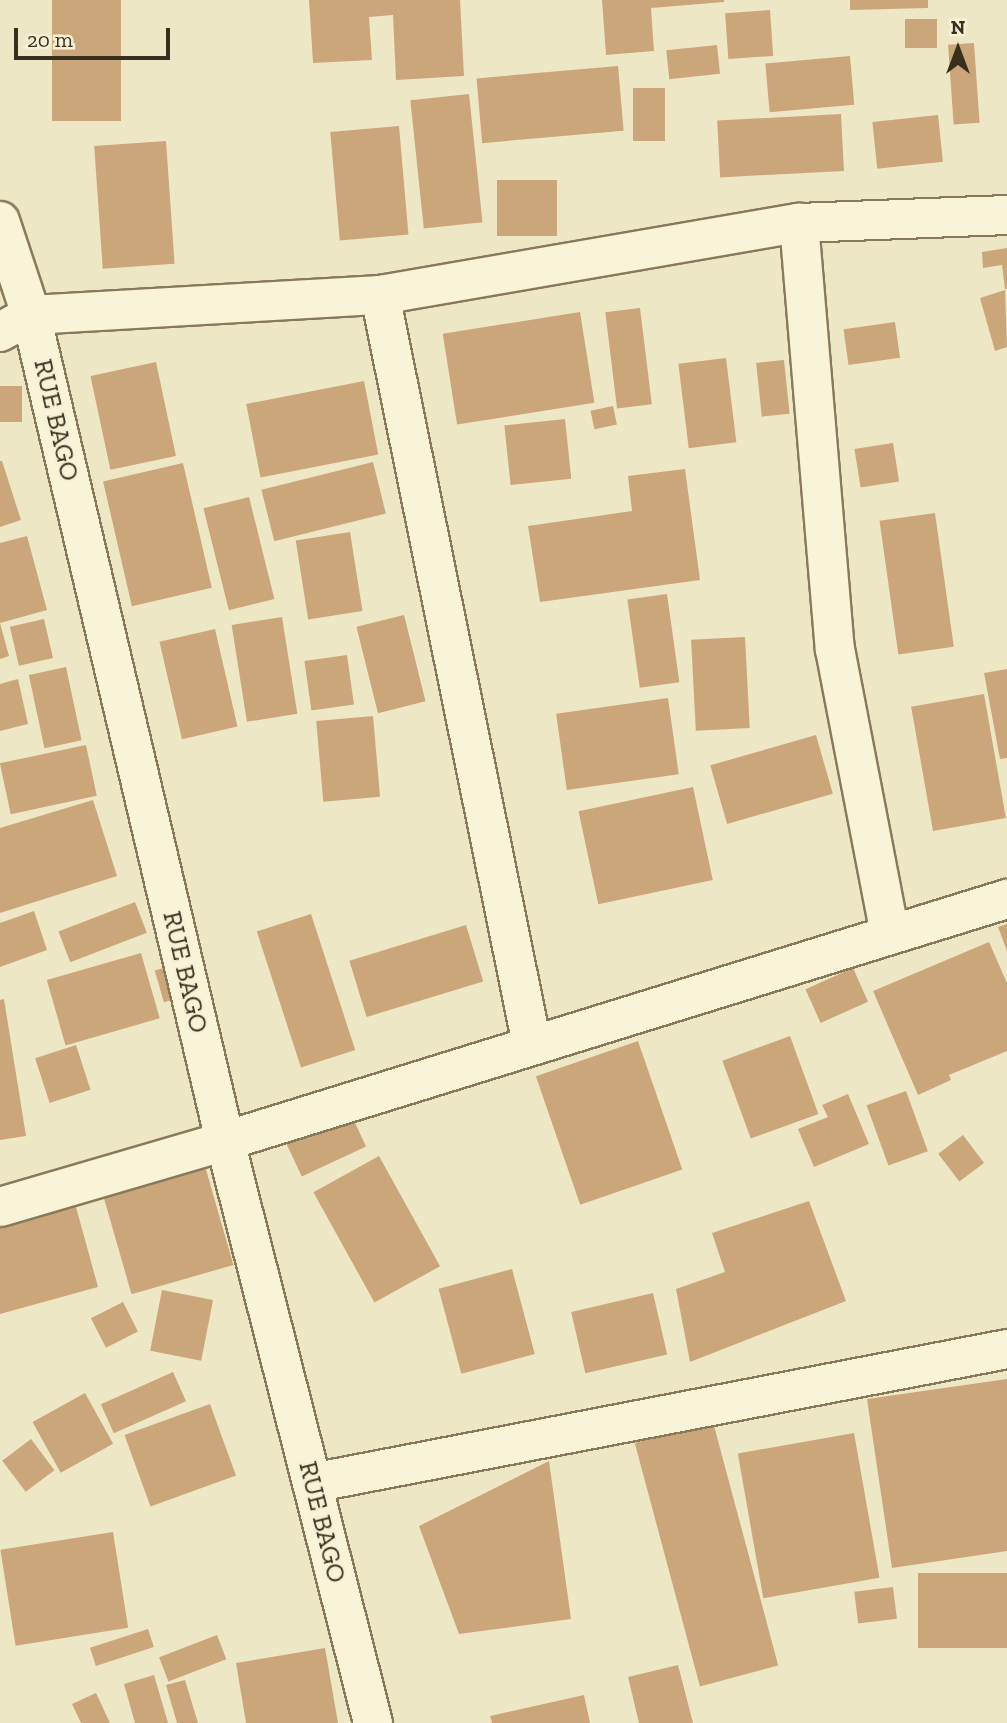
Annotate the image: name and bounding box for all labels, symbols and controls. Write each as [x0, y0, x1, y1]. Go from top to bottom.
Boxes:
scale bar [18, 14, 173, 58]
north arrow [923, 14, 993, 84]
text: N [951, 16, 965, 39]
text: 20 m [27, 27, 73, 52]
street label: RUE BAGO [27, 356, 85, 484]
street label: RUE BAGO [156, 908, 214, 1036]
street label: RUE BAGO [292, 1458, 352, 1586]

